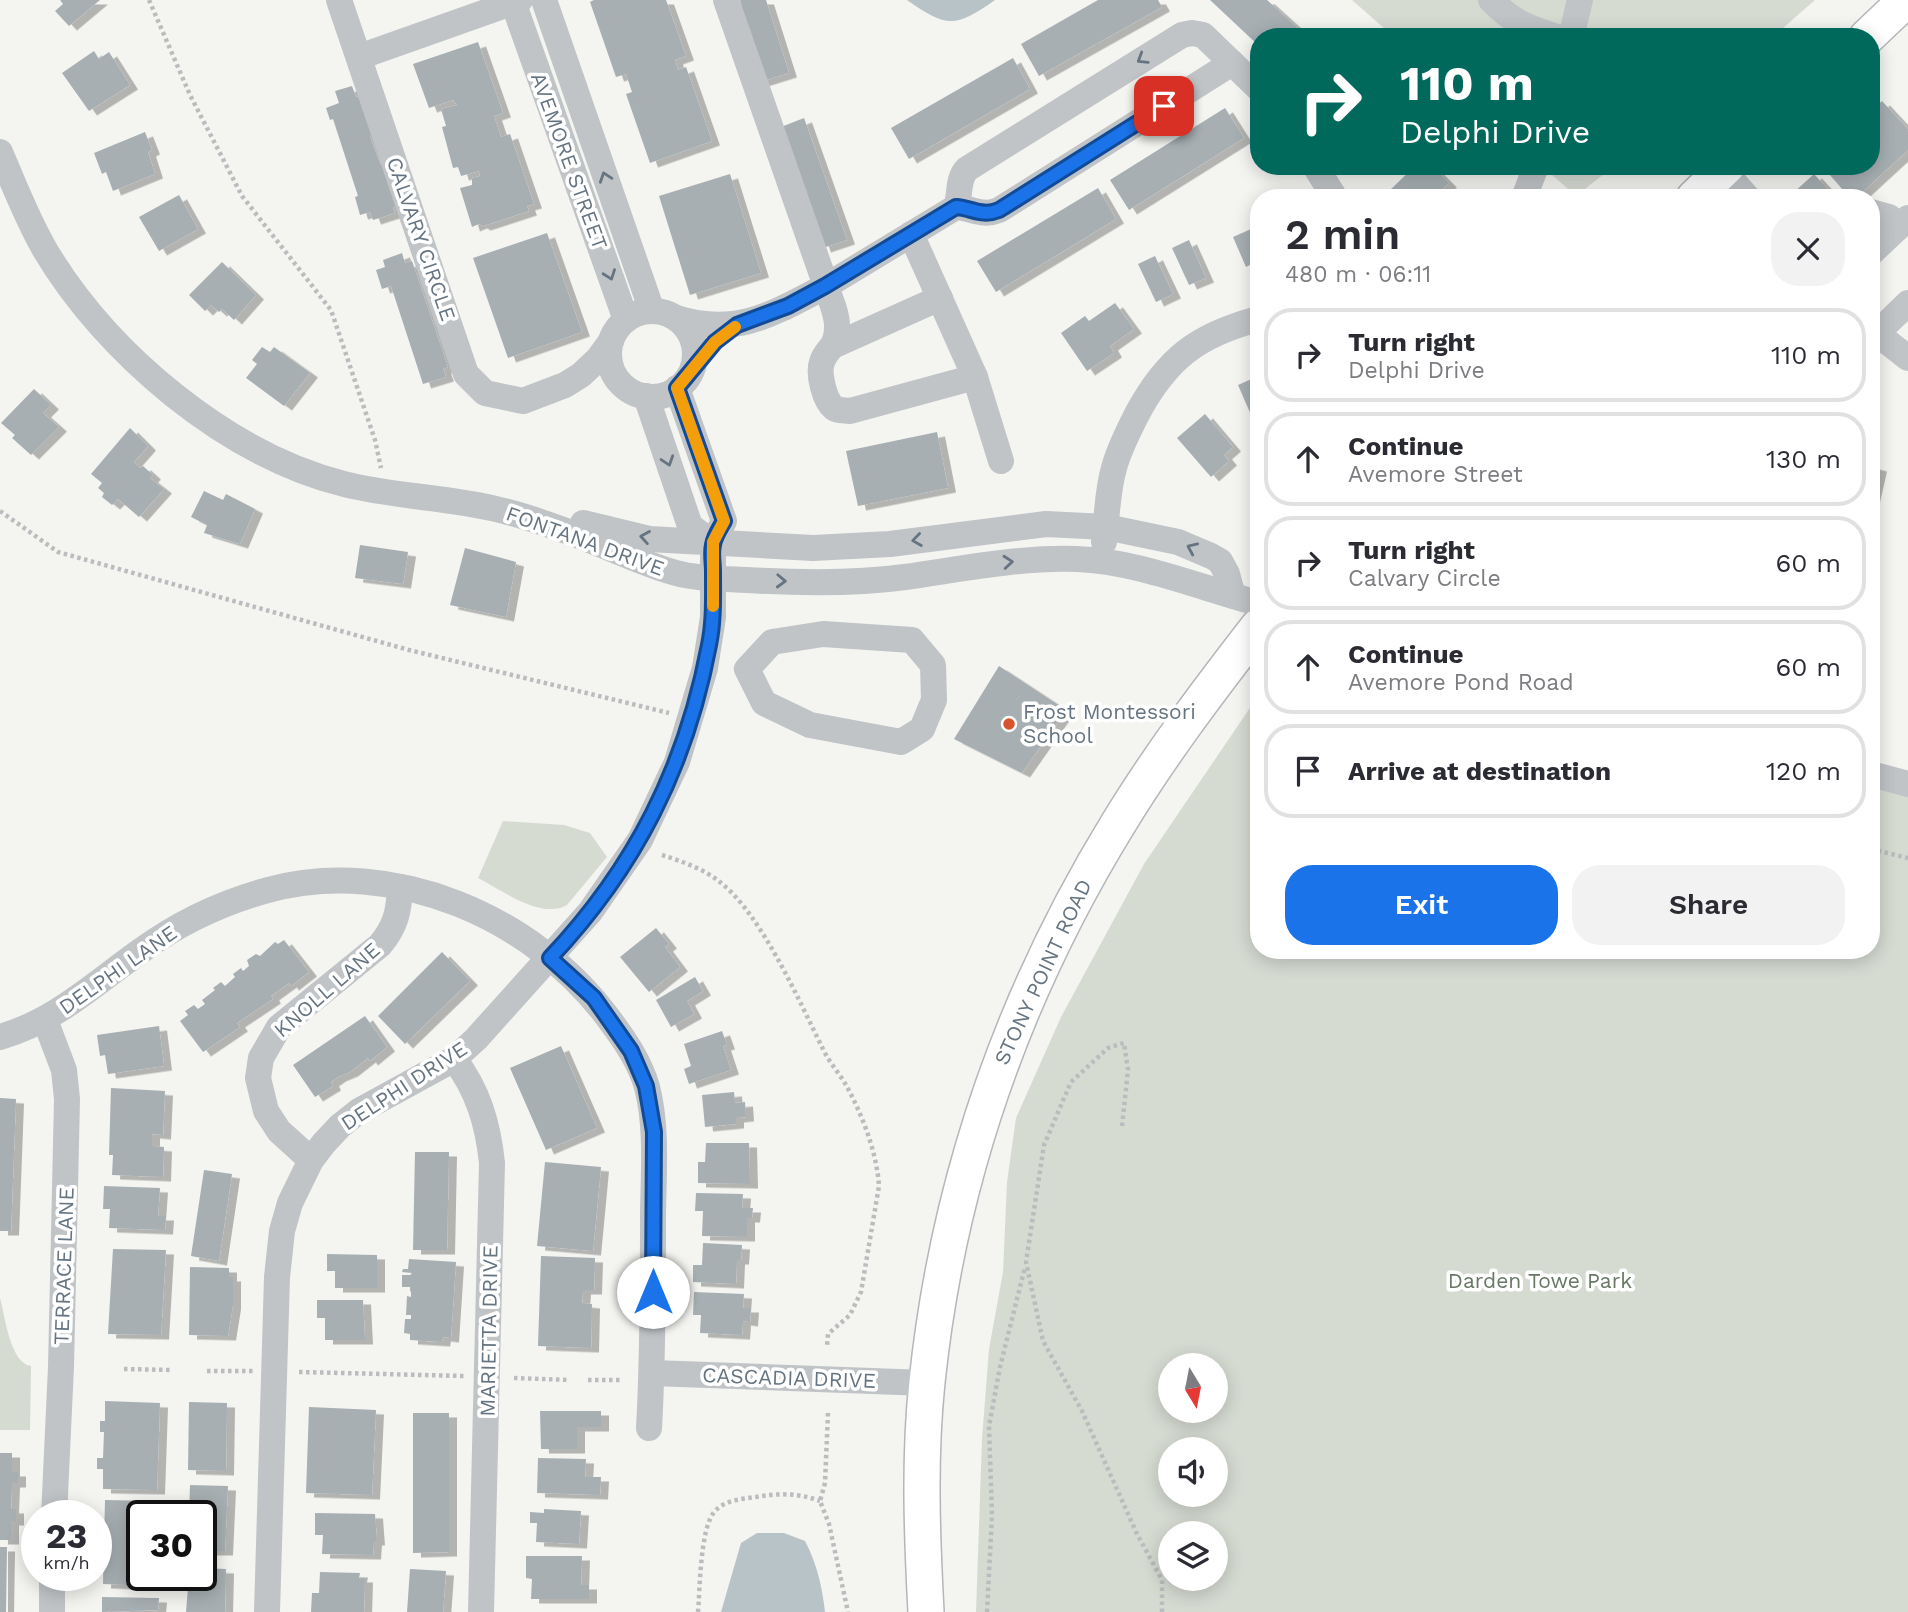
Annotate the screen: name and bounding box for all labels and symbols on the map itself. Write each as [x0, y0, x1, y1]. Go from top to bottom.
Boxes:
one-way arrow [1136, 50, 1149, 63]
street label: AVEMORE STREET [526, 69, 613, 253]
pin [1134, 76, 1194, 136]
street label: CALVARY CIRCLE [382, 154, 461, 324]
one-way arrow [599, 172, 613, 184]
one-way arrow [601, 268, 615, 280]
one-way arrow [659, 454, 674, 466]
street label: FONTANA DRIVE [503, 500, 668, 581]
one-way arrow [639, 530, 651, 545]
one-way arrow [911, 533, 922, 548]
one-way arrow [1187, 542, 1200, 556]
one-way arrow [1002, 555, 1013, 570]
one-way arrow [777, 573, 787, 589]
place label: Frost Montessori School [1023, 699, 1196, 748]
marker: Frost Montessori School [1001, 716, 1017, 732]
street label: STONY POINT ROAD [989, 875, 1097, 1069]
street label: DELPHI LANE [54, 920, 181, 1019]
street label: KNOLL LANE [269, 937, 385, 1042]
street label: DELPHI DRIVE [336, 1036, 471, 1136]
street label: TERRACE LANE [48, 1187, 79, 1345]
street label: MARIETTA DRIVE [475, 1245, 502, 1417]
position arrow [616, 1255, 690, 1329]
park label: Darden Towe Park [1448, 1268, 1632, 1293]
north arrow [1158, 1353, 1228, 1423]
street label: CASCADIA DRIVE [702, 1362, 876, 1393]
speed limit sign: 30 [126, 1500, 217, 1591]

